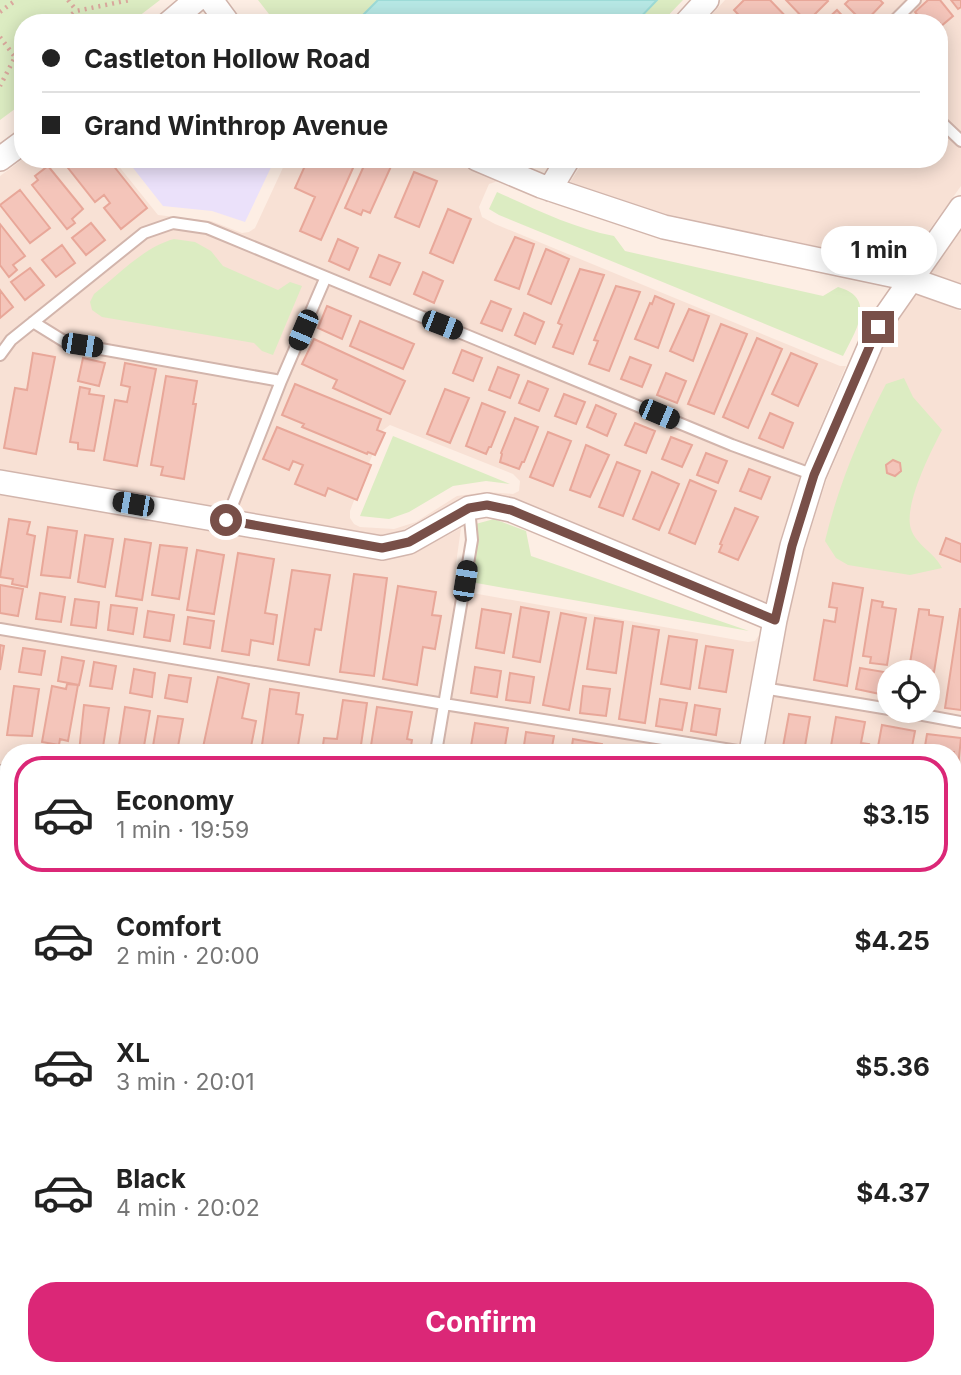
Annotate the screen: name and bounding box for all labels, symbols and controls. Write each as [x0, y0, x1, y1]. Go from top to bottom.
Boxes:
text: Castleton Hollow Road [84, 43, 370, 74]
text: Grand Winthrop Avenue [84, 110, 388, 141]
callout: 1 min [820, 226, 936, 274]
text: 1 min [851, 236, 907, 264]
car [286, 307, 321, 353]
car [419, 308, 466, 342]
route end [862, 311, 894, 343]
car [60, 331, 105, 359]
car [636, 396, 683, 432]
car [111, 490, 156, 518]
route start [210, 504, 242, 536]
car [452, 559, 479, 603]
map controls [877, 660, 940, 723]
button: locate [877, 660, 940, 723]
icon: car [32, 783, 95, 846]
text: Economy [116, 785, 234, 816]
text: $3.15 [863, 799, 930, 830]
text: 1 min · 19:59 [116, 816, 249, 844]
icon: car [32, 909, 95, 972]
text: Comfort [116, 911, 221, 942]
text: $4.25 [855, 925, 930, 956]
text: 2 min · 20:00 [116, 942, 260, 970]
icon: car [32, 1035, 95, 1098]
text: XL [116, 1037, 150, 1068]
text: $5.36 [855, 1051, 930, 1082]
text: 3 min · 20:01 [116, 1068, 255, 1096]
icon: car [32, 1161, 95, 1224]
text: Black [116, 1163, 186, 1194]
text: $4.37 [856, 1177, 930, 1208]
text: 4 min · 20:02 [116, 1194, 260, 1222]
button: Confirm [28, 1282, 934, 1362]

